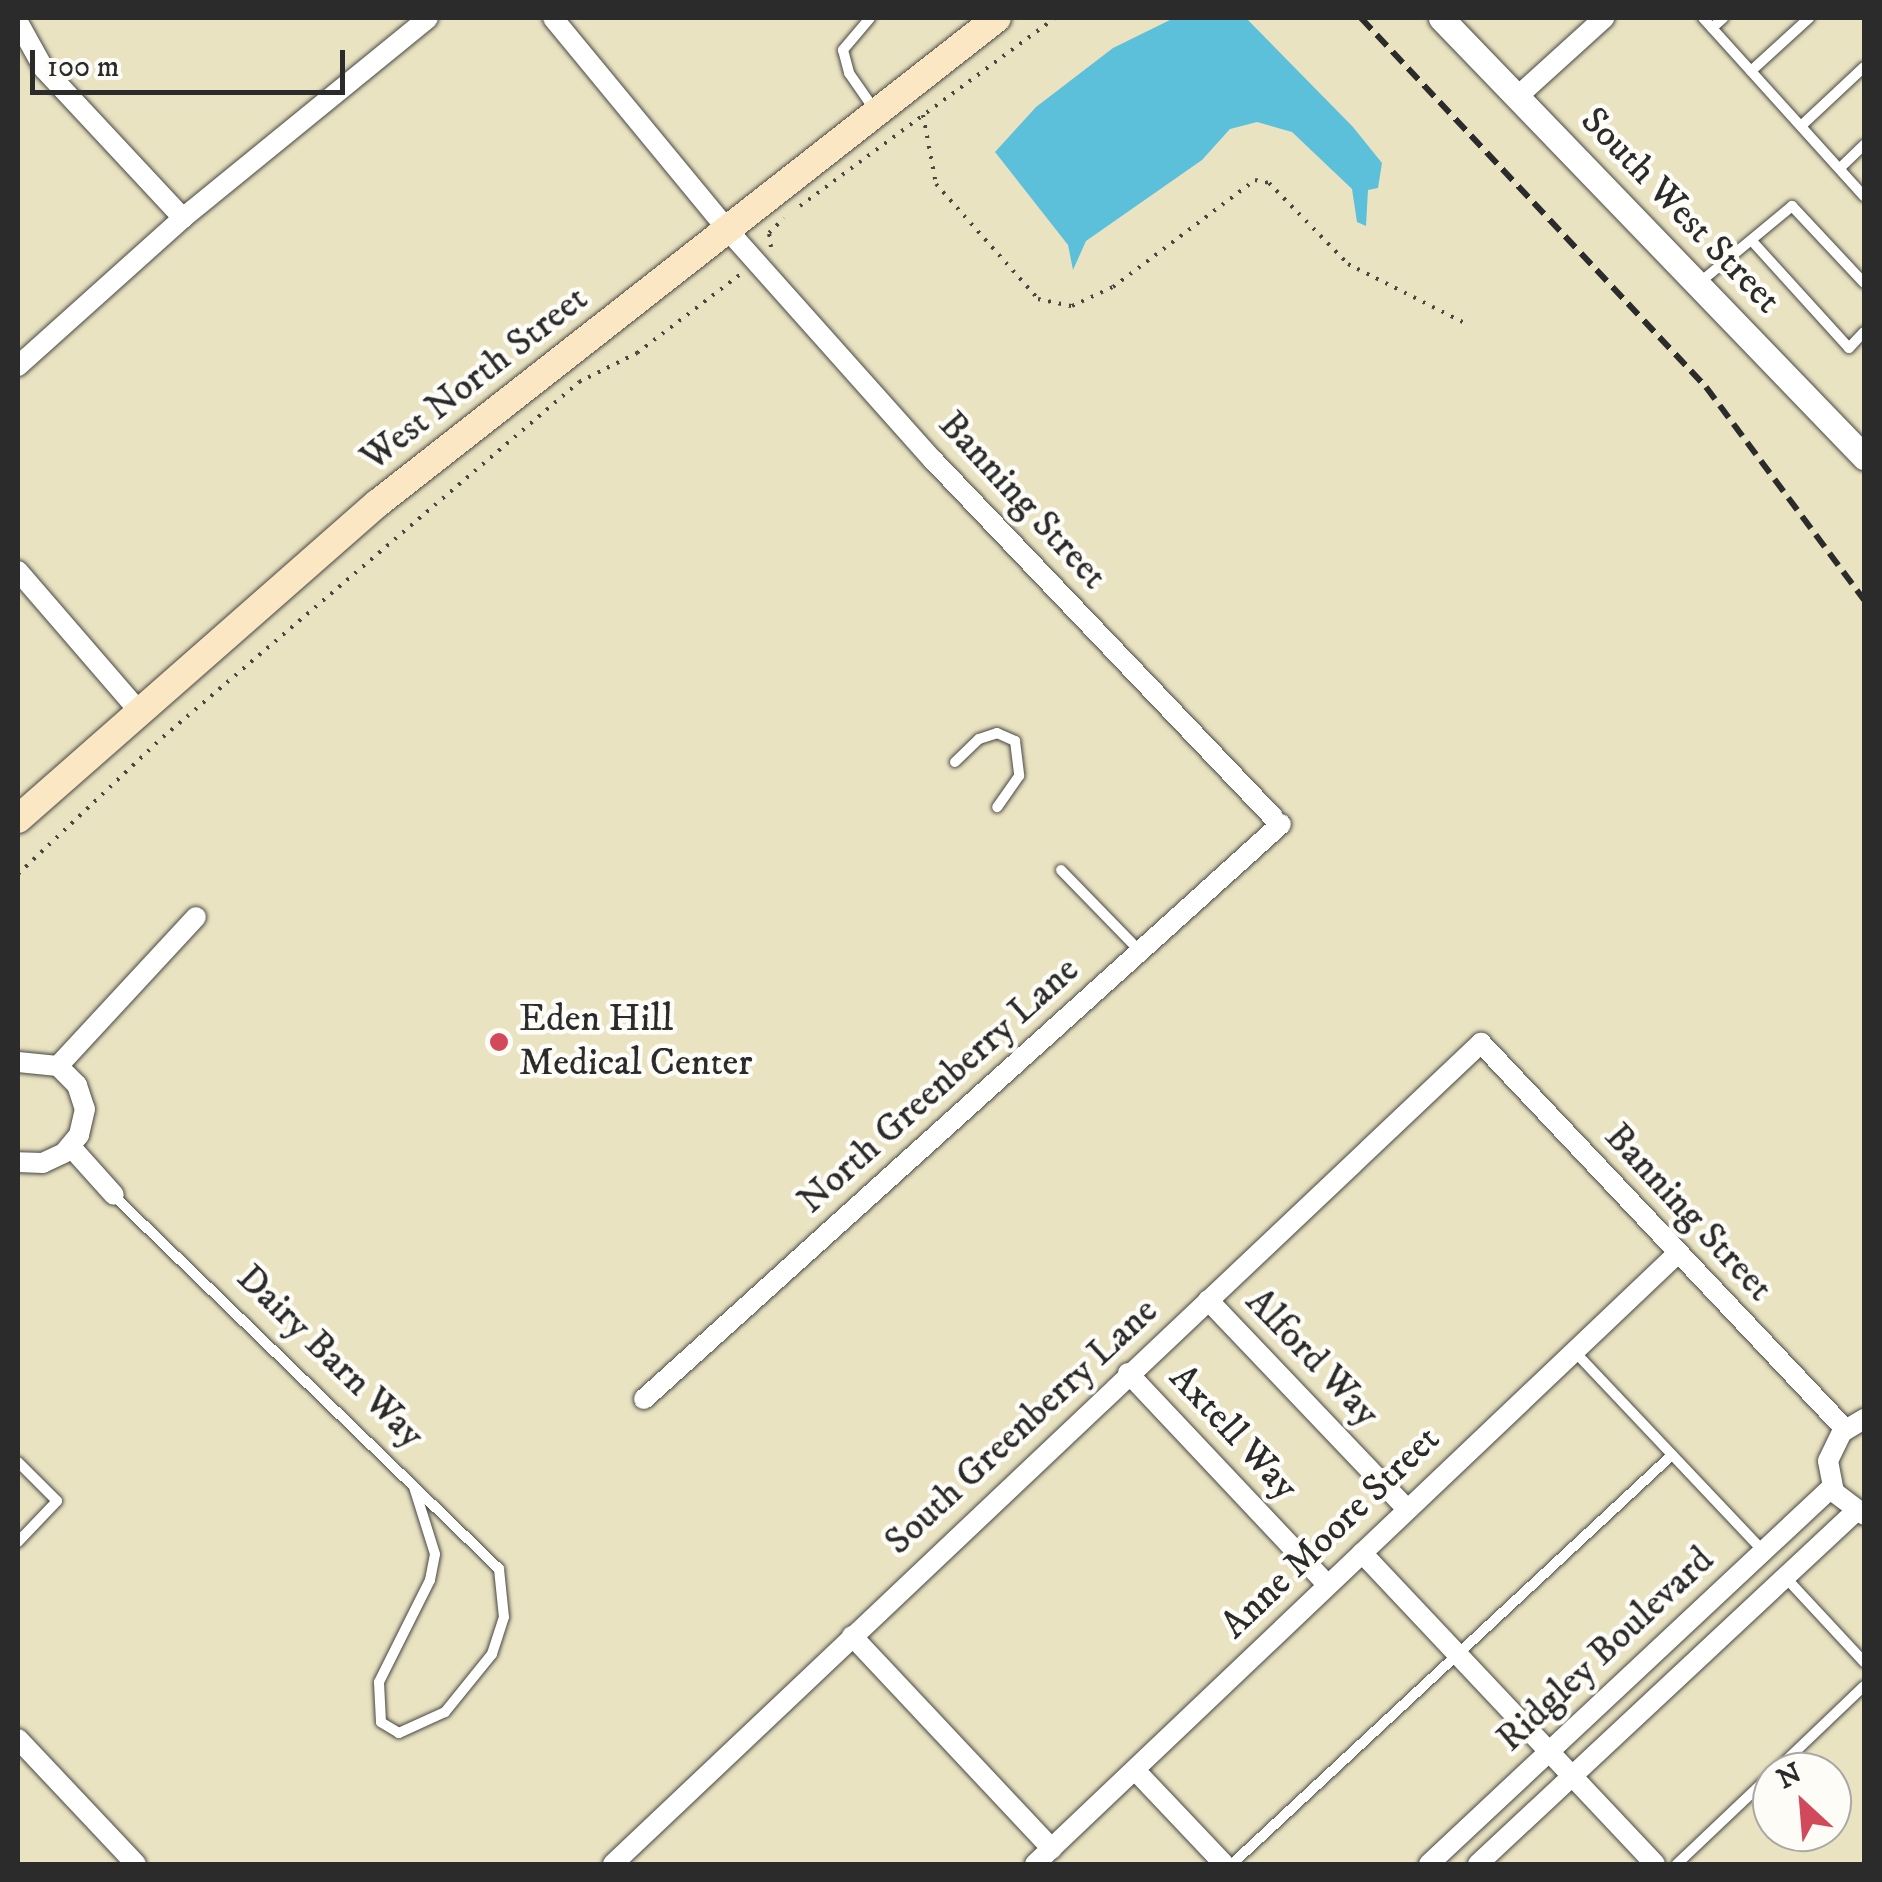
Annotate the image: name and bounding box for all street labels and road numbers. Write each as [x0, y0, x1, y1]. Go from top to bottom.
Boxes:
street label: South West Street [1570, 99, 1790, 323]
street label: West North Street [353, 276, 597, 482]
street label: Banning Street [928, 403, 1116, 599]
street label: North Greenberry Lane [789, 948, 1089, 1224]
street label: Banning Street [1594, 1115, 1782, 1311]
street label: Dairy Barn Way [227, 1256, 433, 1458]
street label: Alford Way [1235, 1280, 1389, 1436]
street label: South Greenberry Lane [876, 1289, 1168, 1565]
street label: Axtell Way [1159, 1356, 1307, 1510]
street label: Anne Moore Street [1212, 1417, 1450, 1649]
street label: Ridgley Boulevard [1488, 1538, 1724, 1762]

